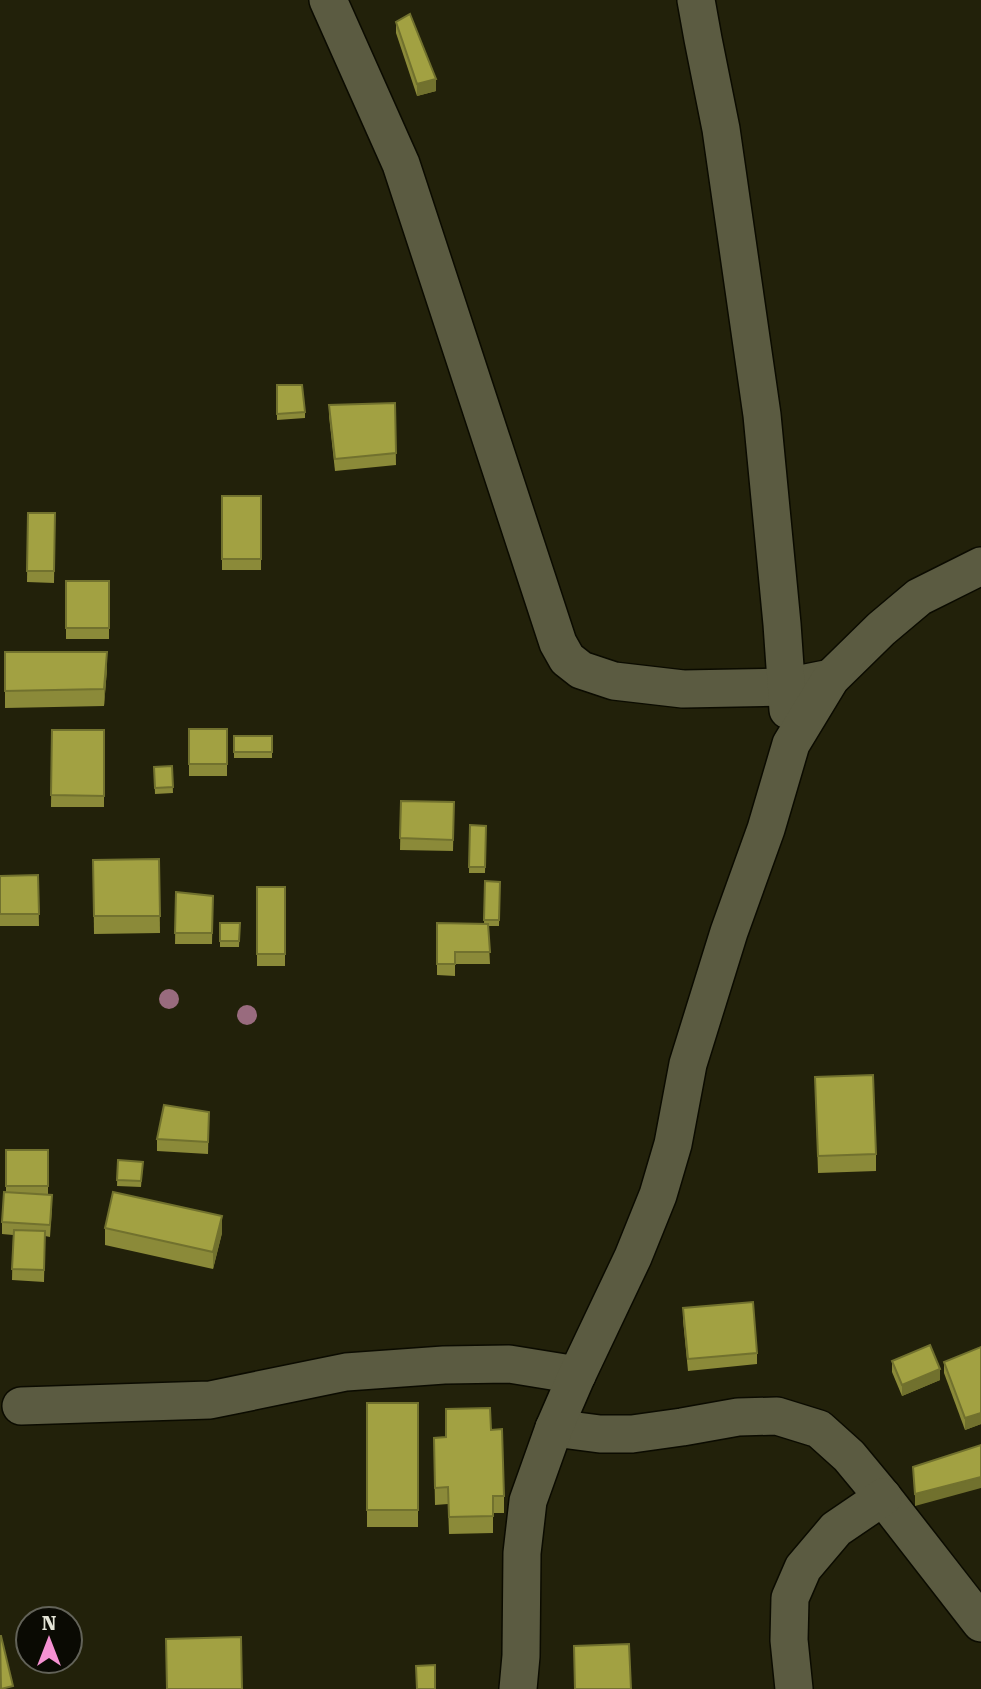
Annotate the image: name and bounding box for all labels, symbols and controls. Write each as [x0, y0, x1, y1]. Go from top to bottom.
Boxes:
north arrow [14, 1605, 84, 1675]
text: N [42, 1612, 57, 1635]

